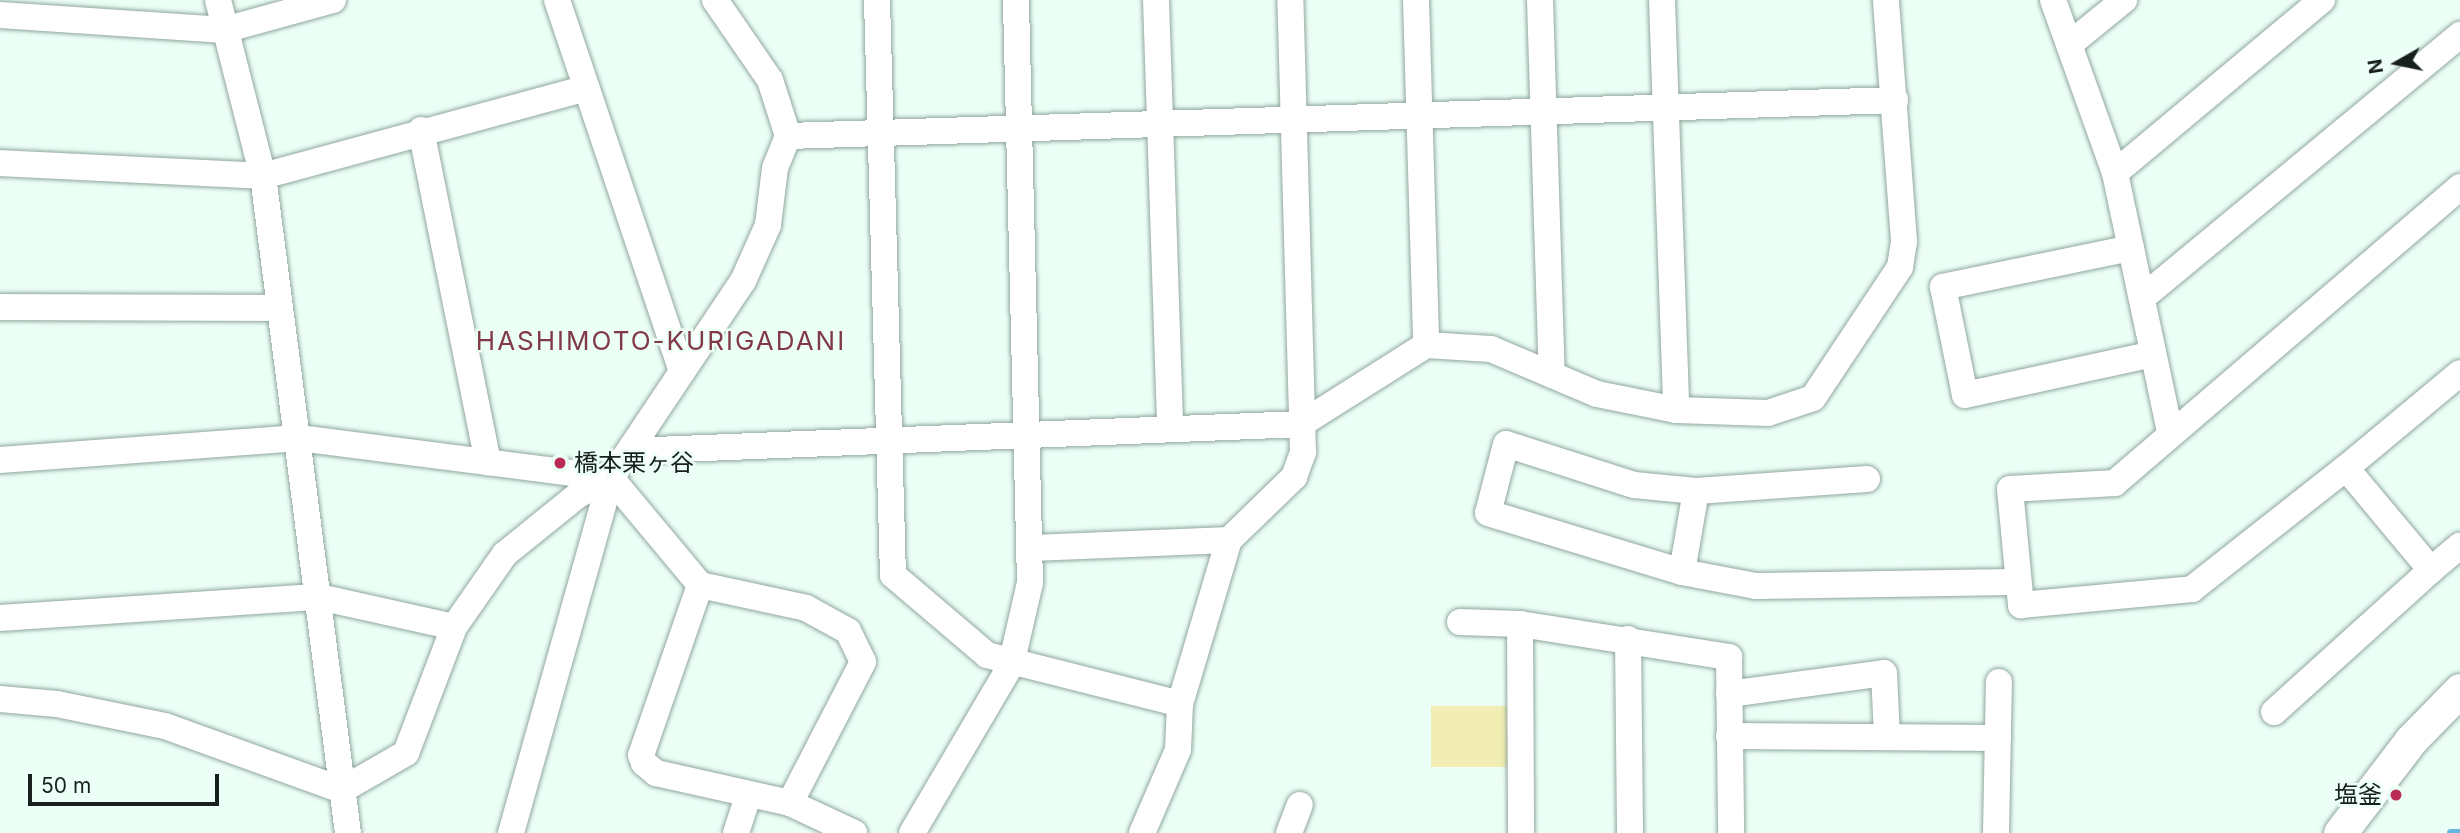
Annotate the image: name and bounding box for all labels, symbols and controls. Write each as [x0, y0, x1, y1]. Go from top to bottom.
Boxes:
north arrow [2362, 28, 2432, 98]
text: N [2363, 57, 2388, 75]
district label: HASHIMOTO-KURIGADANI [478, 325, 844, 357]
place label: 橋本栗ヶ谷 [574, 449, 694, 477]
marker: 橋本栗ヶ谷 [552, 455, 568, 471]
scale bar [32, 760, 222, 804]
text: 50 m [41, 773, 91, 798]
place label: 塩釜 [2334, 781, 2382, 809]
marker: 塩釜 [2388, 787, 2404, 803]

